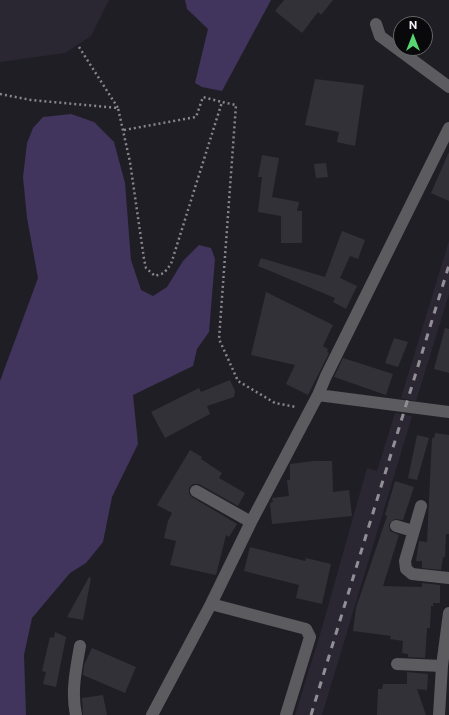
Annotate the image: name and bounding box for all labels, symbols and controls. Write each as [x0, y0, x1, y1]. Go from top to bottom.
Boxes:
north arrow [393, 16, 433, 56]
text: N [409, 19, 417, 31]

